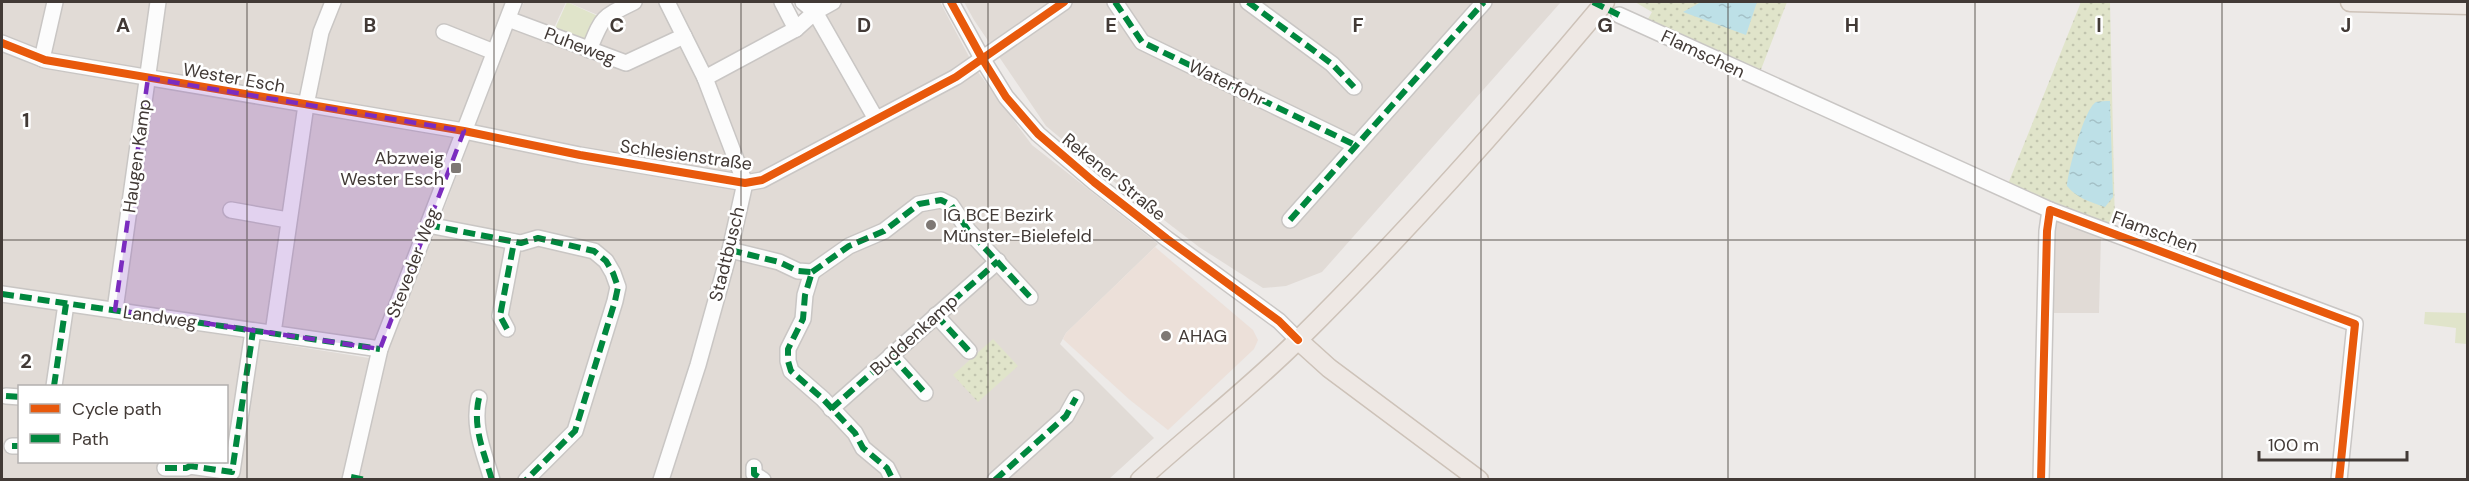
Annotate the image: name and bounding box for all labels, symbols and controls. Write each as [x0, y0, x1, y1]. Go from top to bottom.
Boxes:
text: A [116, 12, 130, 38]
text: B [364, 12, 376, 38]
text: C [610, 12, 624, 38]
text: D [857, 12, 871, 38]
text: E [1105, 12, 1117, 38]
text: F [1352, 12, 1364, 38]
text: G [1597, 12, 1613, 38]
text: H [1845, 12, 1859, 38]
text: I [2096, 12, 2102, 38]
text: J [2341, 12, 2351, 38]
street label: Puheweg [541, 21, 619, 71]
street label: Flamschen [1657, 24, 1749, 84]
street label: Waterfohr [1184, 54, 1270, 112]
street label: Wester Esch [181, 57, 287, 99]
street label: Haugen Kamp [117, 98, 157, 214]
text: 1 [22, 107, 30, 133]
street label: Rekener Straße [1057, 128, 1171, 226]
street label: Schlesienstraße [618, 134, 754, 176]
place label: Abzweig Wester Esch [340, 146, 444, 191]
marker: Abzweig Wester Esch [449, 161, 463, 175]
place label: IG BCE Bezirk Münster-Bielefeld [943, 203, 1092, 248]
street label: Stadtbusch [704, 204, 750, 304]
street label: Steveder Weg [381, 205, 445, 321]
street label: Flamschen [2109, 205, 2201, 259]
marker: IG BCE Bezirk Münster-Bielefeld [924, 218, 938, 232]
street label: Buddenkamp [865, 289, 963, 381]
street label: Landweg [121, 300, 199, 334]
place label: AHAG [1178, 324, 1227, 348]
marker: AHAG [1159, 329, 1173, 343]
text: 2 [20, 348, 32, 374]
legend [18, 385, 228, 463]
text: Cycle path [72, 397, 162, 421]
scale bar [2259, 424, 2408, 462]
text: Path [72, 427, 109, 451]
text: 100 m [2268, 433, 2319, 457]

